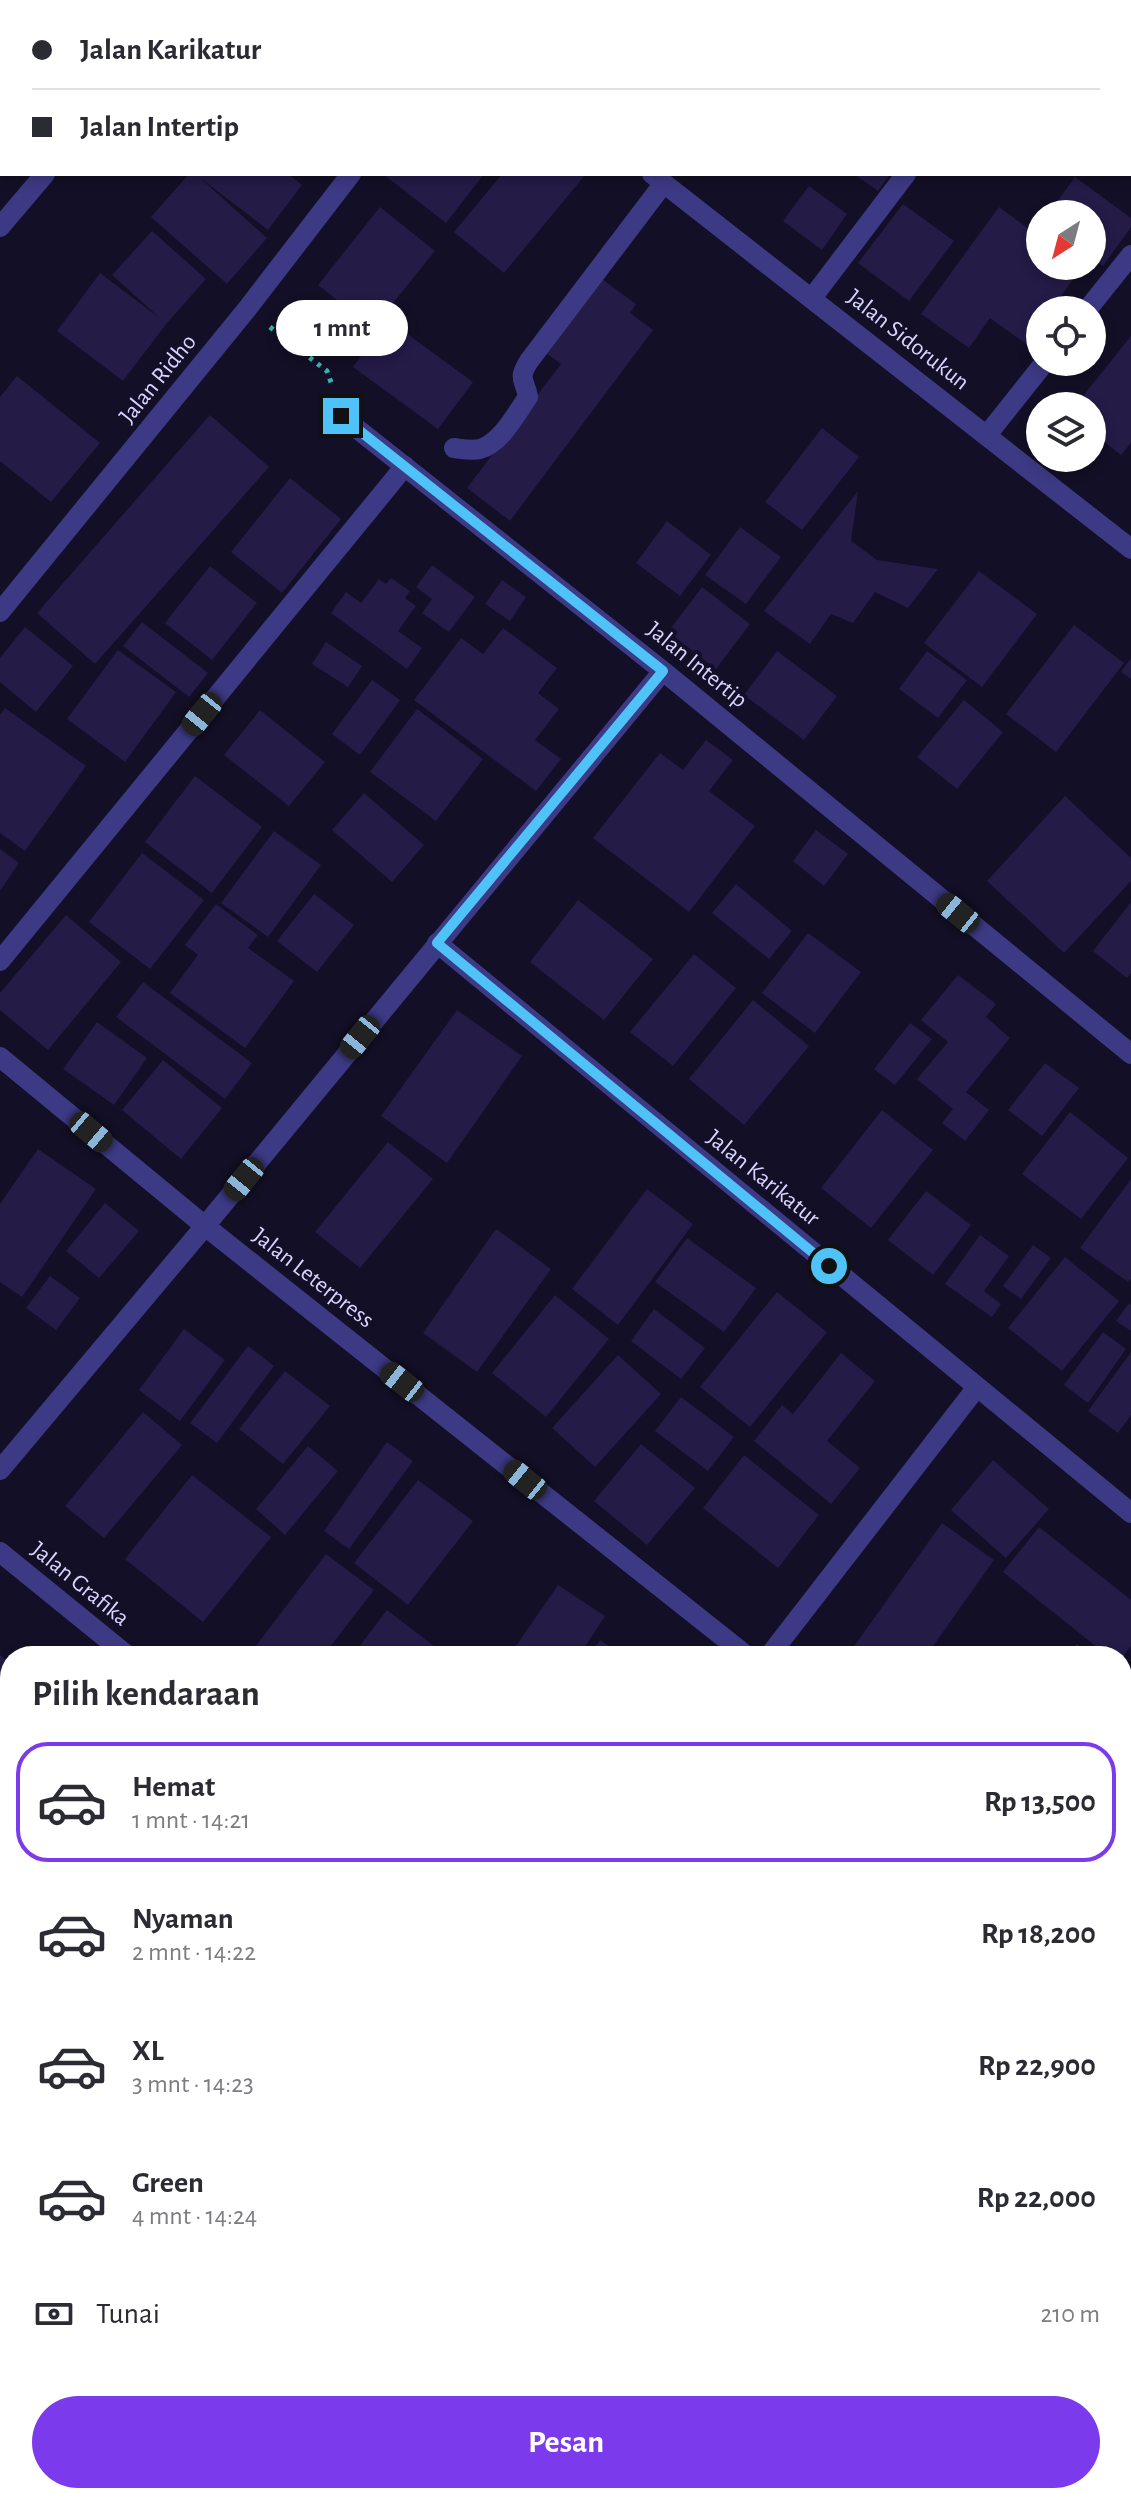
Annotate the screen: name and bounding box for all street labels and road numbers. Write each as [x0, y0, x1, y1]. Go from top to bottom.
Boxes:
street label: Jalan Sidorukun [842, 285, 974, 395]
street label: Jalan Ridho [115, 330, 201, 428]
street label: Jalan Intertip [642, 617, 752, 713]
street label: Jalan Karikatur [702, 1125, 824, 1231]
street label: Jalan Leterpress [248, 1223, 378, 1333]
street label: Jalan Grafika [26, 1537, 134, 1631]

